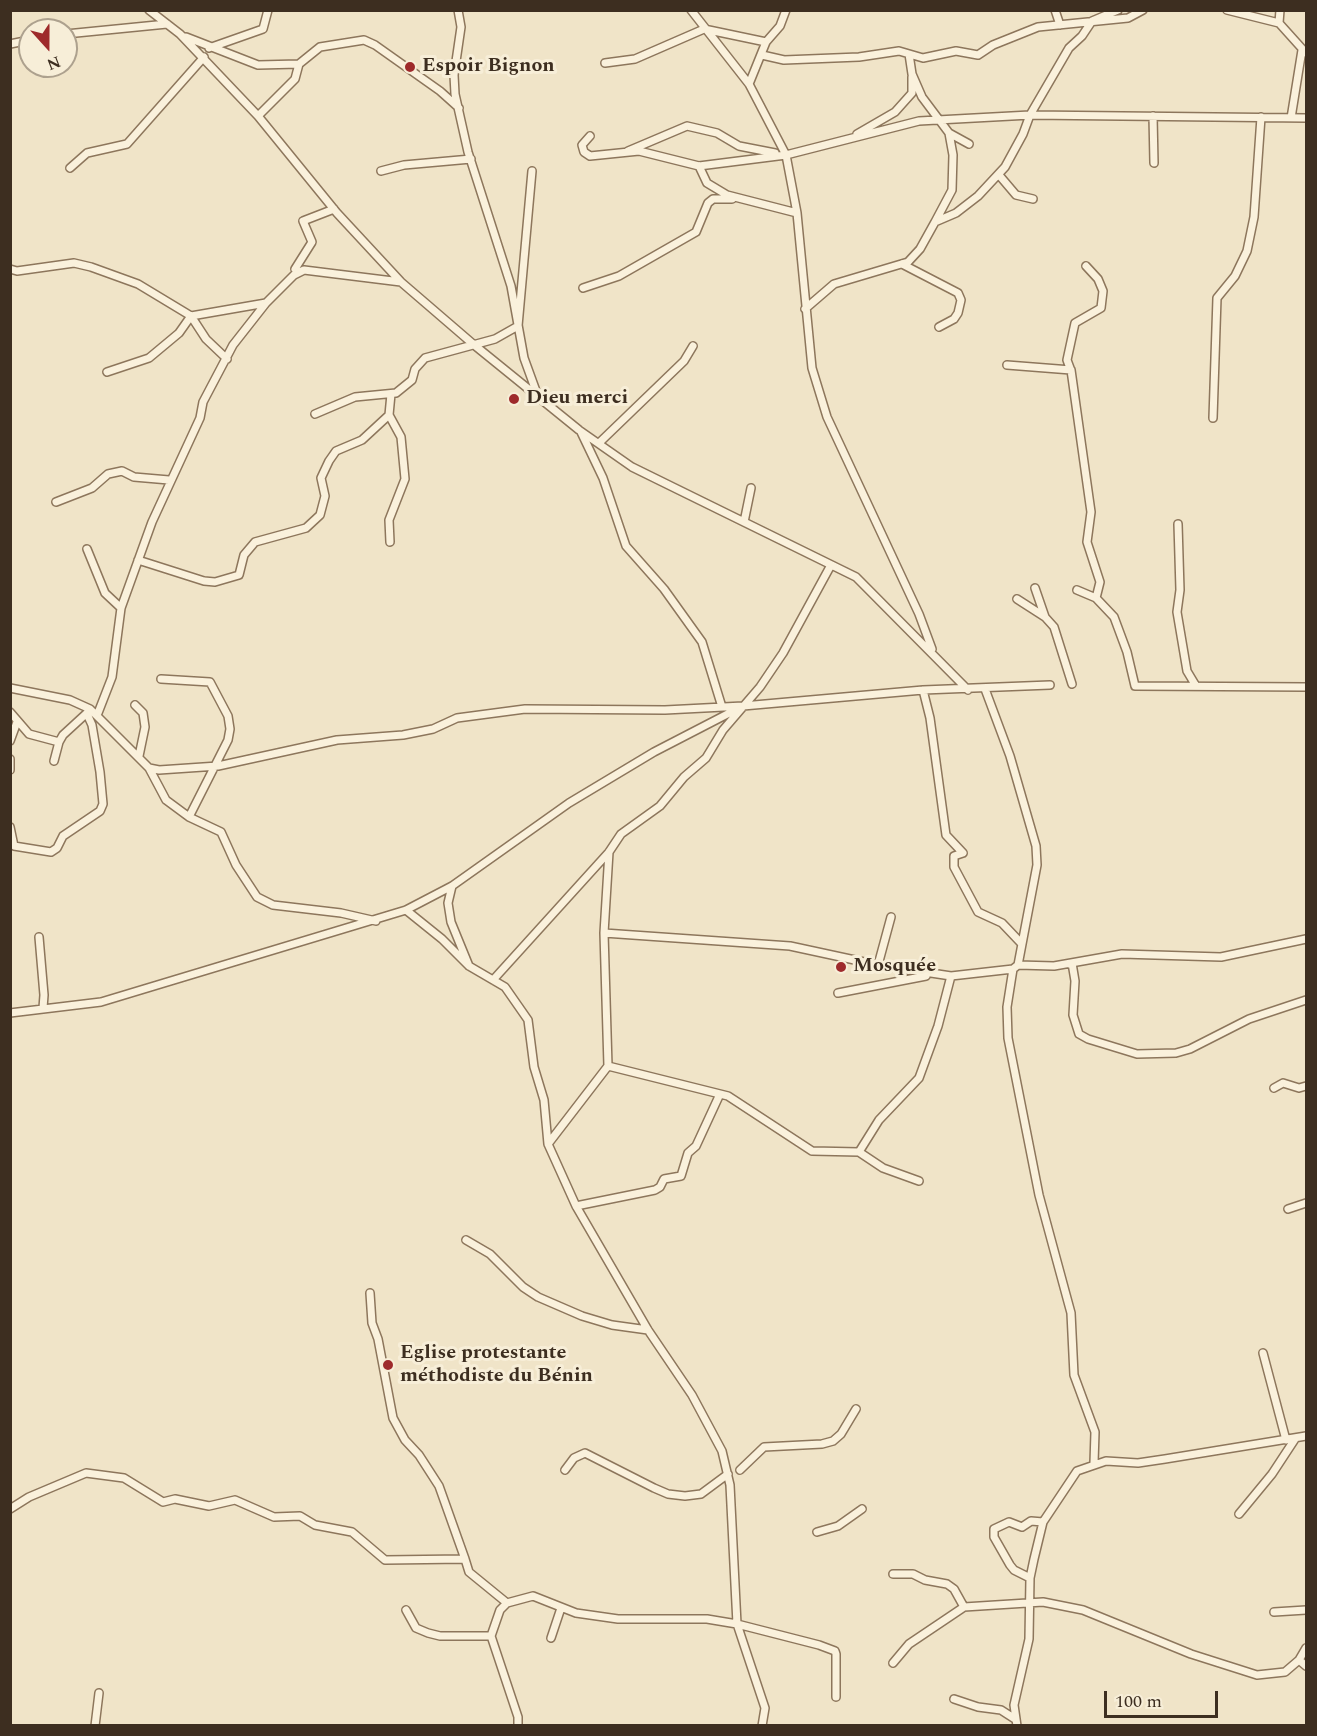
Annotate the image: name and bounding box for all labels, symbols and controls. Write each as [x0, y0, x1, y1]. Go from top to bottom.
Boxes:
north arrow [18, 18, 78, 78]
text: N [43, 49, 64, 76]
place label: Espoir Bignon [422, 55, 555, 79]
marker: Espoir Bignon [403, 60, 417, 74]
place label: Dieu merci [526, 387, 628, 411]
marker: Dieu merci [507, 392, 521, 406]
place label: Mosquée [853, 955, 936, 979]
marker: Mosquée [834, 960, 848, 974]
place label: Eglise protestante méthodiste du Bénin [400, 1342, 593, 1389]
marker: Eglise protestante méthodiste du Bénin [381, 1358, 395, 1372]
scale bar [1107, 1679, 1221, 1717]
text: 100 m [1115, 1688, 1162, 1715]

